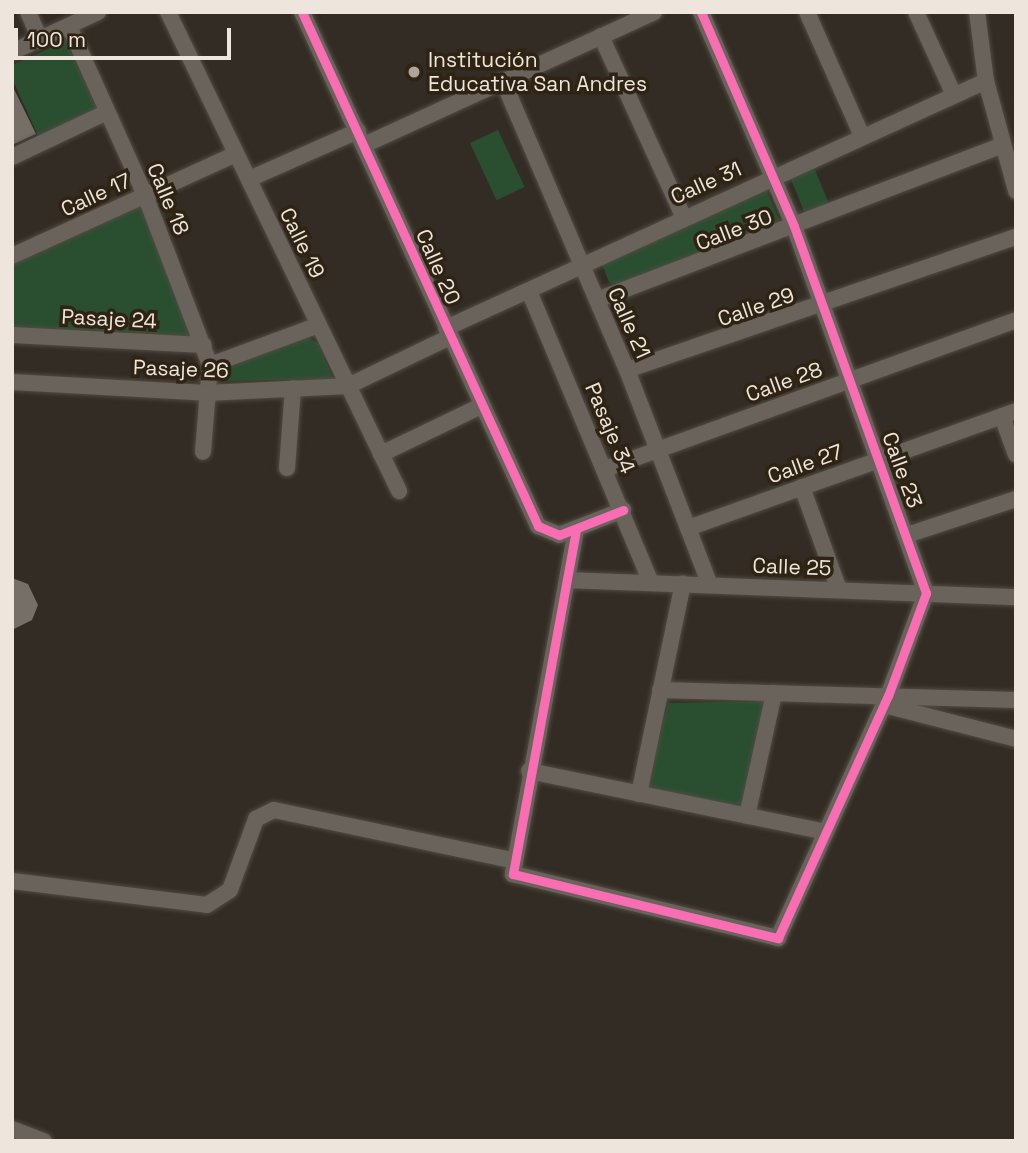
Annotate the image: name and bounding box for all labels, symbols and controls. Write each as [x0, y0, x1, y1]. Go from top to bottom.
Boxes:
scale bar [18, 14, 234, 58]
text: 100 m [27, 26, 86, 53]
place label: Institución Educativa San Andres [428, 47, 647, 97]
marker: Institución Educativa San Andres [406, 64, 422, 80]
street label: Calle 31 [667, 156, 745, 210]
street label: Calle 18 [142, 159, 194, 239]
street label: Calle 17 [57, 168, 135, 222]
street label: Calle 19 [274, 204, 330, 282]
street label: Calle 30 [692, 204, 776, 256]
street label: Calle 20 [410, 225, 466, 309]
street label: Calle 29 [714, 282, 798, 332]
street label: Calle 21 [602, 284, 656, 362]
street label: Pasaje 24 [61, 304, 157, 334]
street label: Pasaje 26 [133, 355, 229, 383]
street label: Calle 28 [742, 357, 826, 407]
street label: Pasaje 34 [580, 379, 640, 477]
street label: Calle 23 [877, 429, 927, 511]
street label: Calle 27 [764, 439, 846, 489]
street label: Calle 25 [752, 553, 832, 581]

